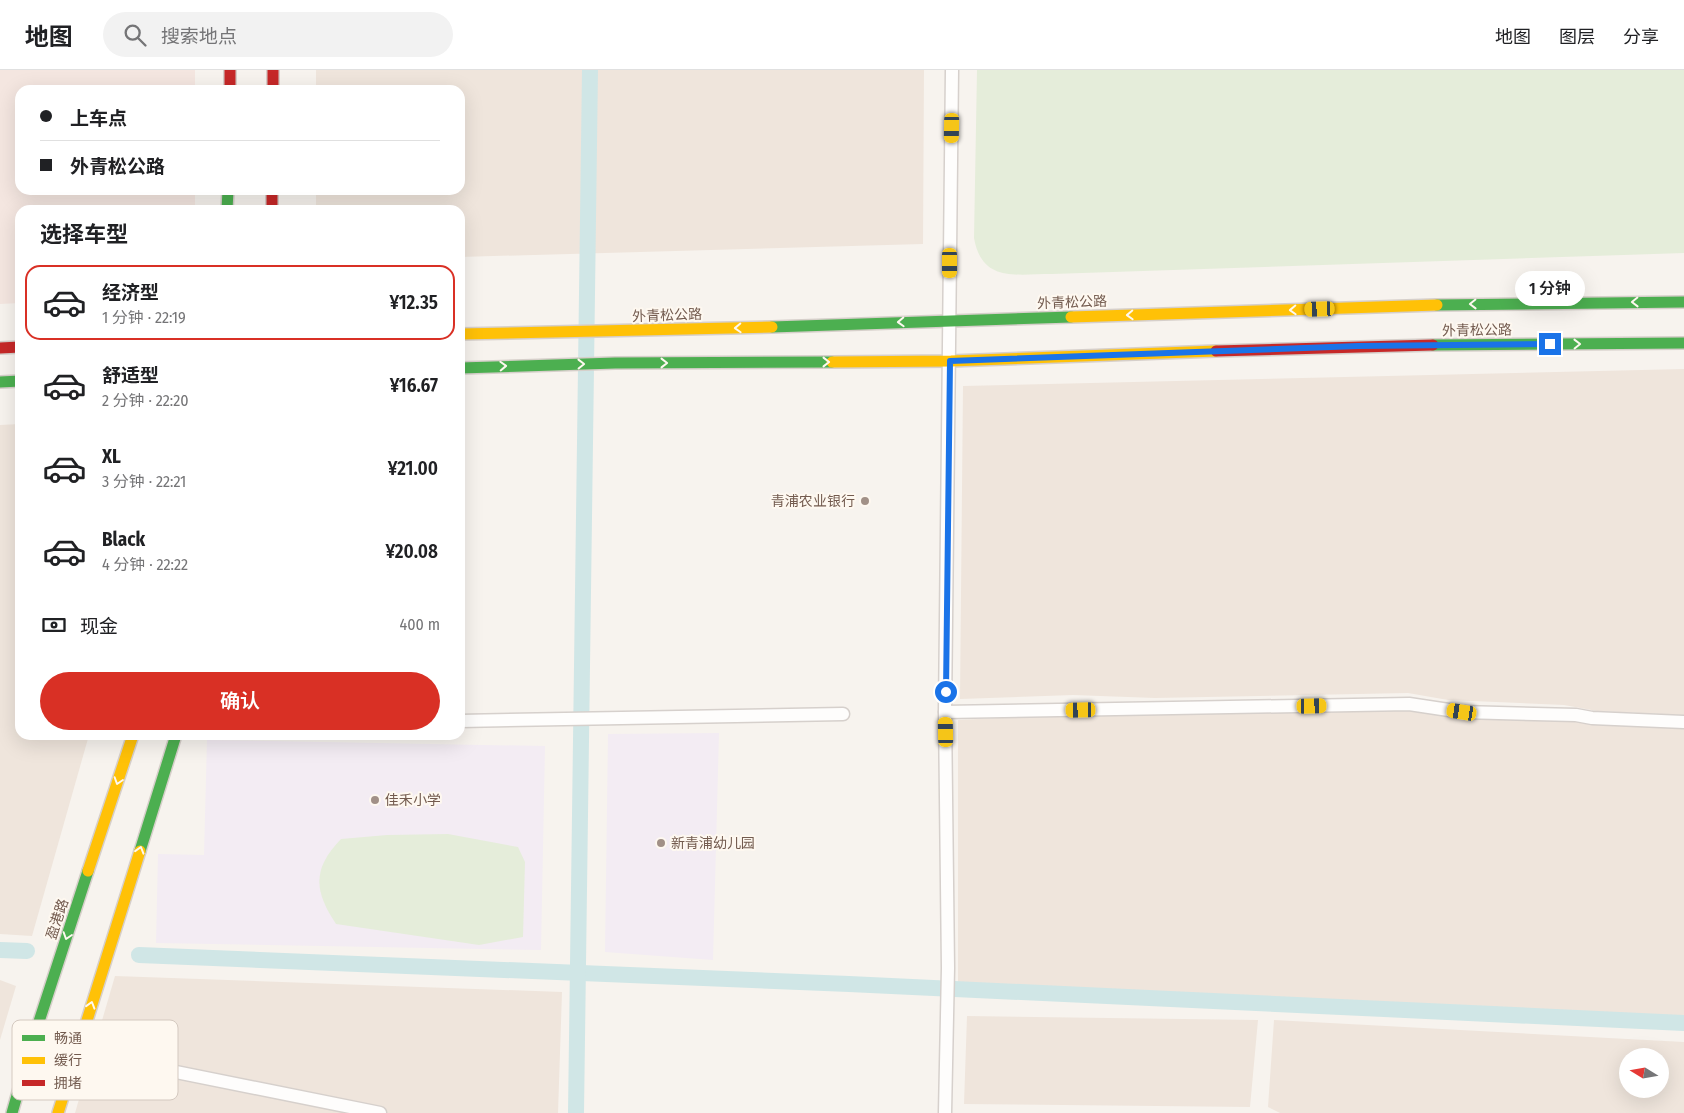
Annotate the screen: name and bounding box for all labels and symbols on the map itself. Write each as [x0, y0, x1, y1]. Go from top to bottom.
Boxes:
car [944, 113, 959, 143]
car [942, 248, 957, 278]
callout: 1 分钟 [1515, 272, 1585, 306]
street label: 外青松公路 [1037, 293, 1107, 312]
one-way arrow [1631, 297, 1639, 307]
one-way arrow [1469, 299, 1477, 310]
car [1304, 301, 1335, 317]
one-way arrow [1289, 305, 1296, 315]
street label: 外青松公路 [632, 306, 702, 325]
one-way arrow [1126, 310, 1134, 320]
one-way arrow [897, 317, 905, 328]
street label: 外青松公路 [1442, 321, 1512, 340]
one-way arrow [734, 323, 742, 333]
route end [1539, 333, 1561, 355]
one-way arrow [1573, 339, 1581, 349]
one-way arrow [823, 357, 831, 367]
one-way arrow [660, 358, 668, 368]
one-way arrow [578, 359, 585, 369]
one-way arrow [500, 361, 508, 372]
place label: 青浦农业银行 [771, 493, 855, 510]
marker: 青浦农业银行 [859, 495, 871, 507]
route start [935, 681, 957, 703]
car [1296, 698, 1327, 714]
car [1065, 702, 1096, 718]
car [1446, 702, 1477, 722]
car [938, 717, 953, 747]
one-way arrow [114, 777, 124, 785]
place label: 佳禾小学 [385, 792, 441, 809]
marker: 佳禾小学 [369, 794, 381, 806]
place label: 新青浦幼儿园 [671, 835, 755, 852]
marker: 新青浦幼儿园 [655, 837, 667, 849]
one-way arrow [134, 846, 144, 855]
street label: 盈港路 [43, 897, 72, 942]
one-way arrow [63, 931, 73, 939]
one-way arrow [85, 1001, 95, 1010]
legend [12, 1020, 178, 1100]
text: 畅通 [54, 1030, 82, 1047]
north arrow [1619, 1048, 1669, 1098]
text: 缓行 [54, 1052, 82, 1069]
text: 拥堵 [54, 1075, 82, 1092]

